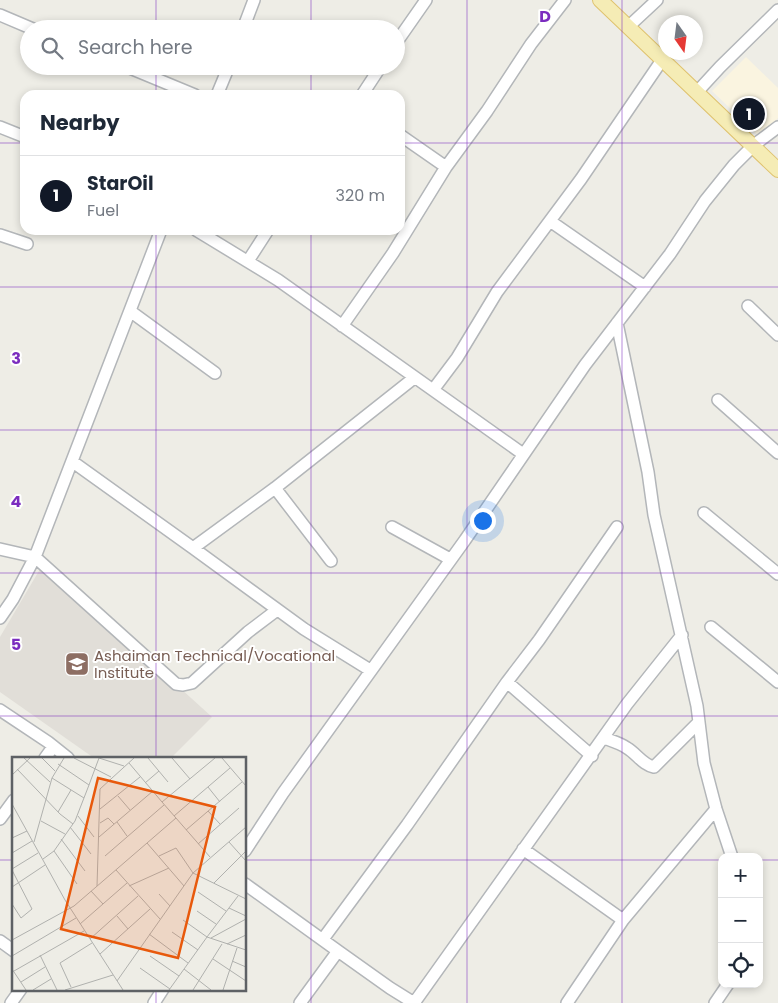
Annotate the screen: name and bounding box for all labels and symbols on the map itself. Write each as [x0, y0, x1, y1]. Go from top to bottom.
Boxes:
text: D [539, 5, 551, 28]
north arrow [658, 15, 703, 60]
pin: 1 [733, 95, 765, 133]
text: 3 [11, 347, 21, 370]
text: 4 [11, 490, 22, 513]
your location [470, 508, 496, 534]
text: 5 [11, 633, 21, 656]
place label: Ashaiman Technical/Vocational Institute [94, 645, 335, 683]
school or university icon: Ashaiman Technical/Vocational Institute [64, 651, 90, 677]
inset map [12, 757, 246, 990]

